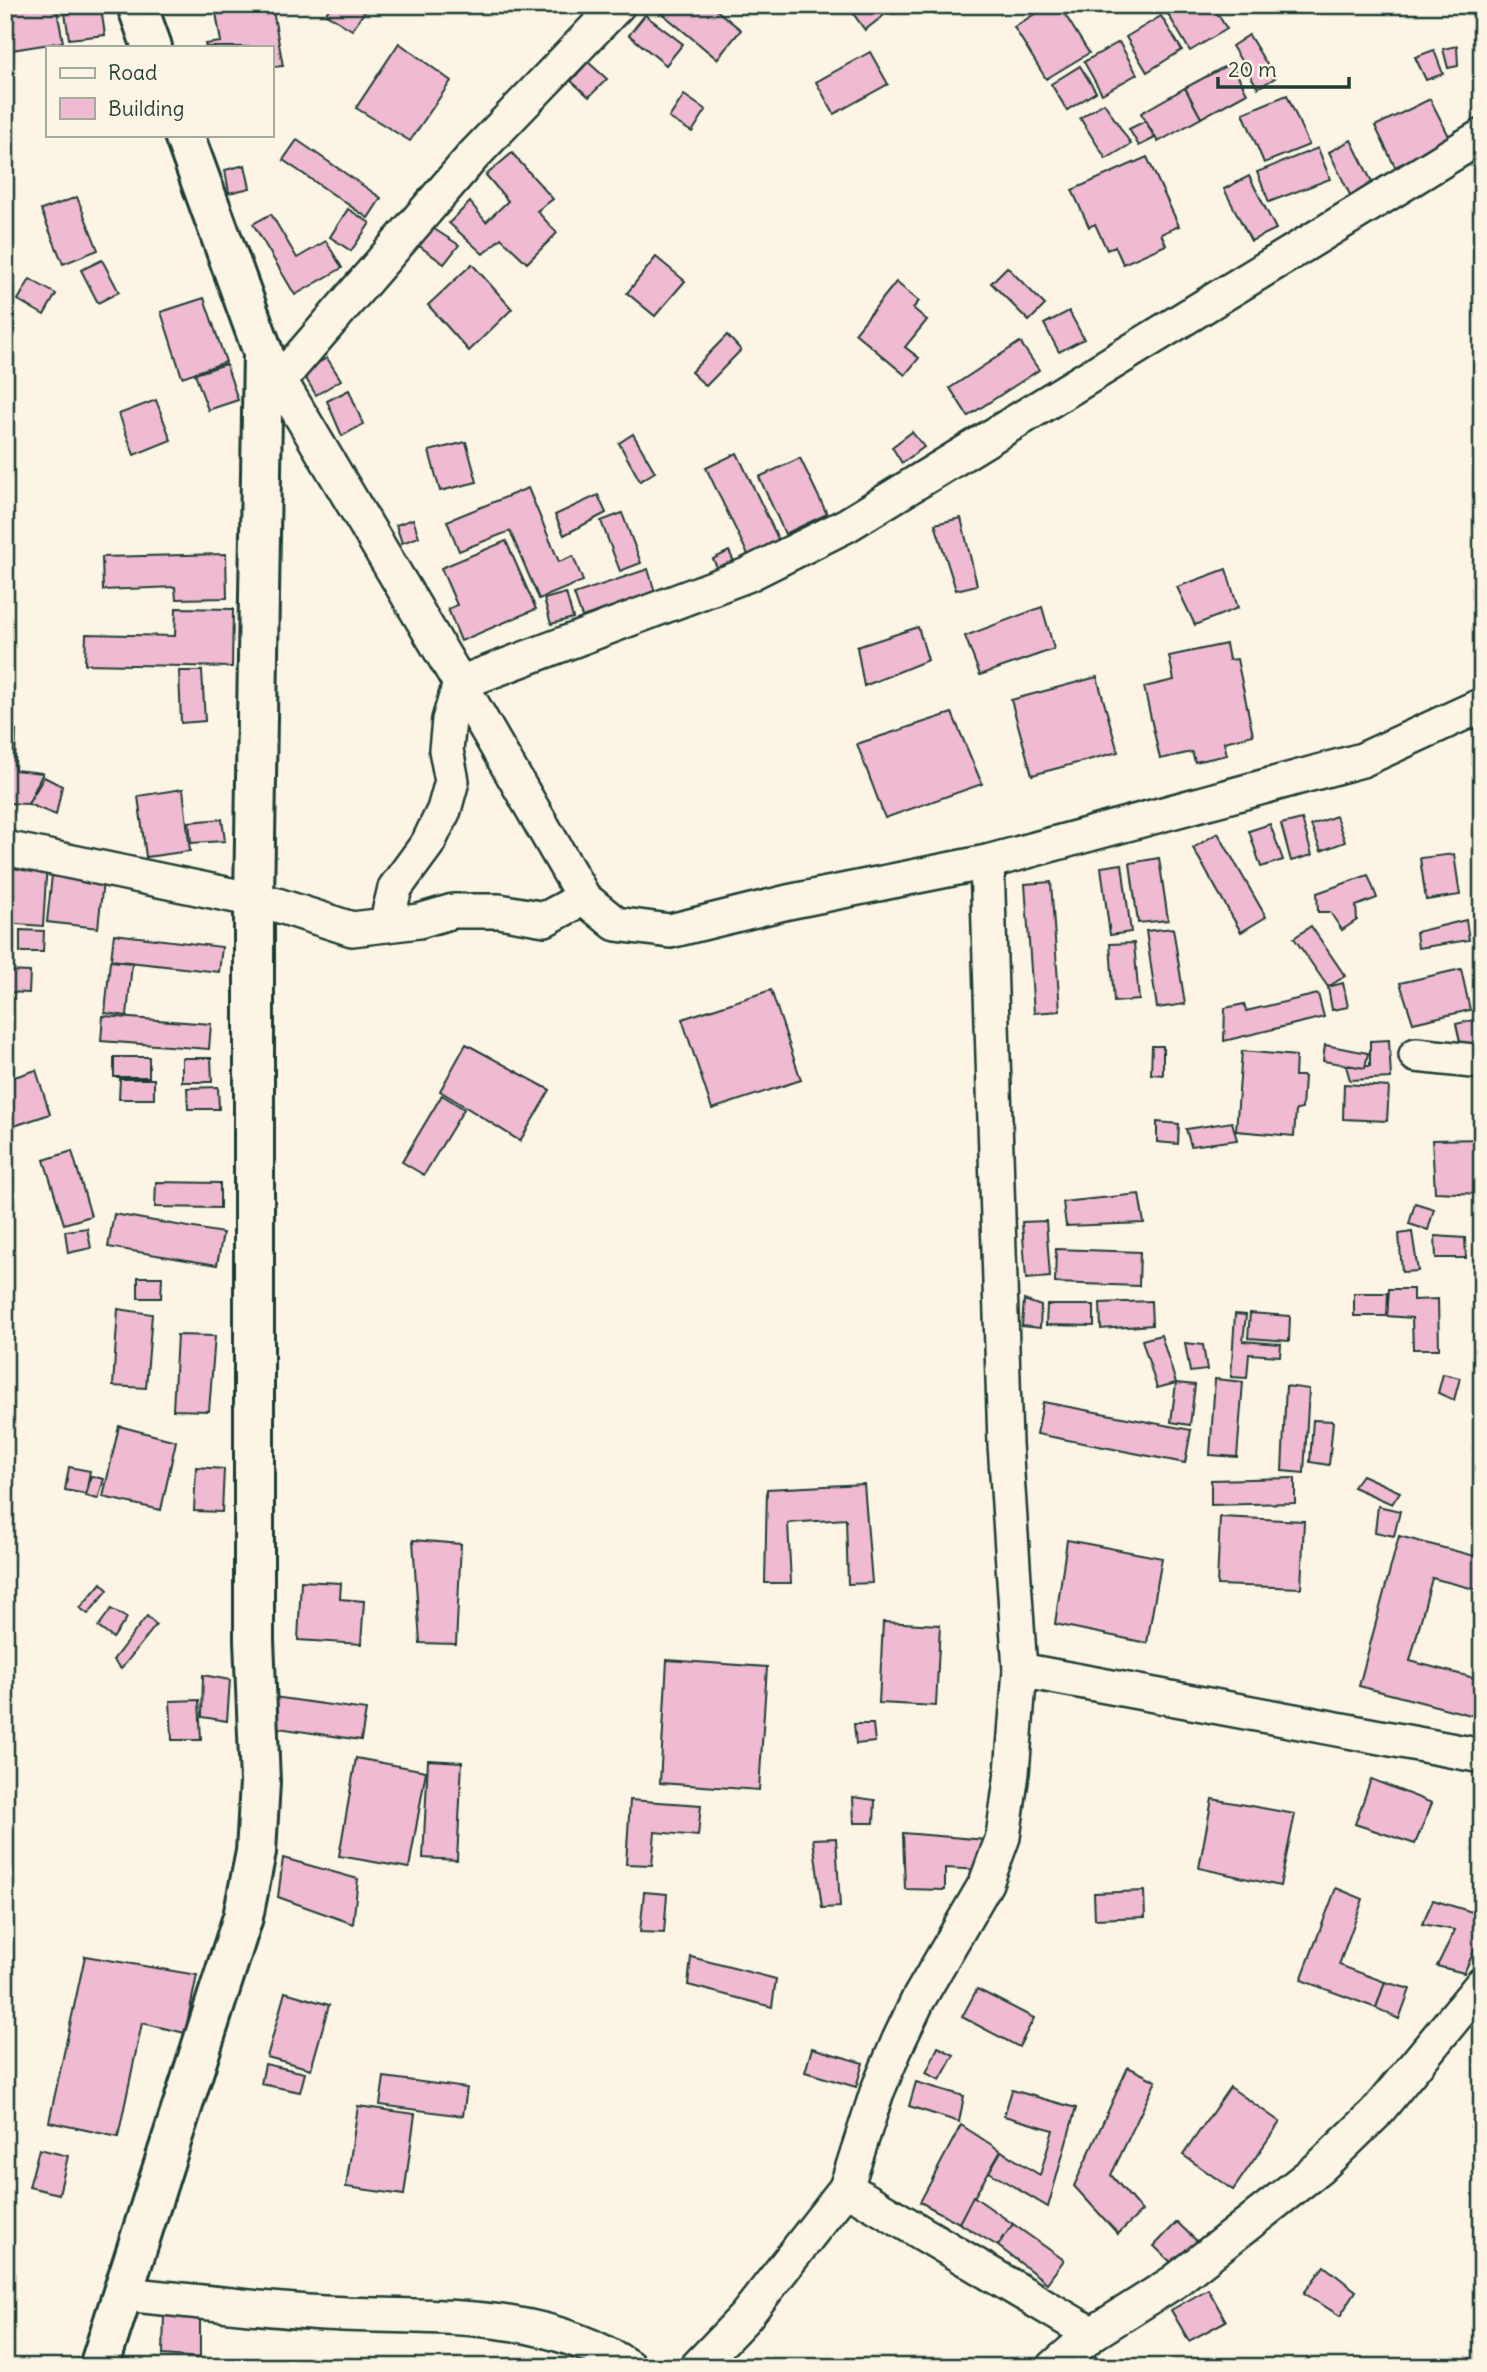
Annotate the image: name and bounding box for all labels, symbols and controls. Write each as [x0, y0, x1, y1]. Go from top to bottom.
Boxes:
legend [46, 46, 273, 136]
scale bar [1218, 46, 1349, 90]
text: 20 m [1228, 56, 1277, 83]
text: Road [108, 59, 157, 86]
text: Building [108, 95, 184, 122]

